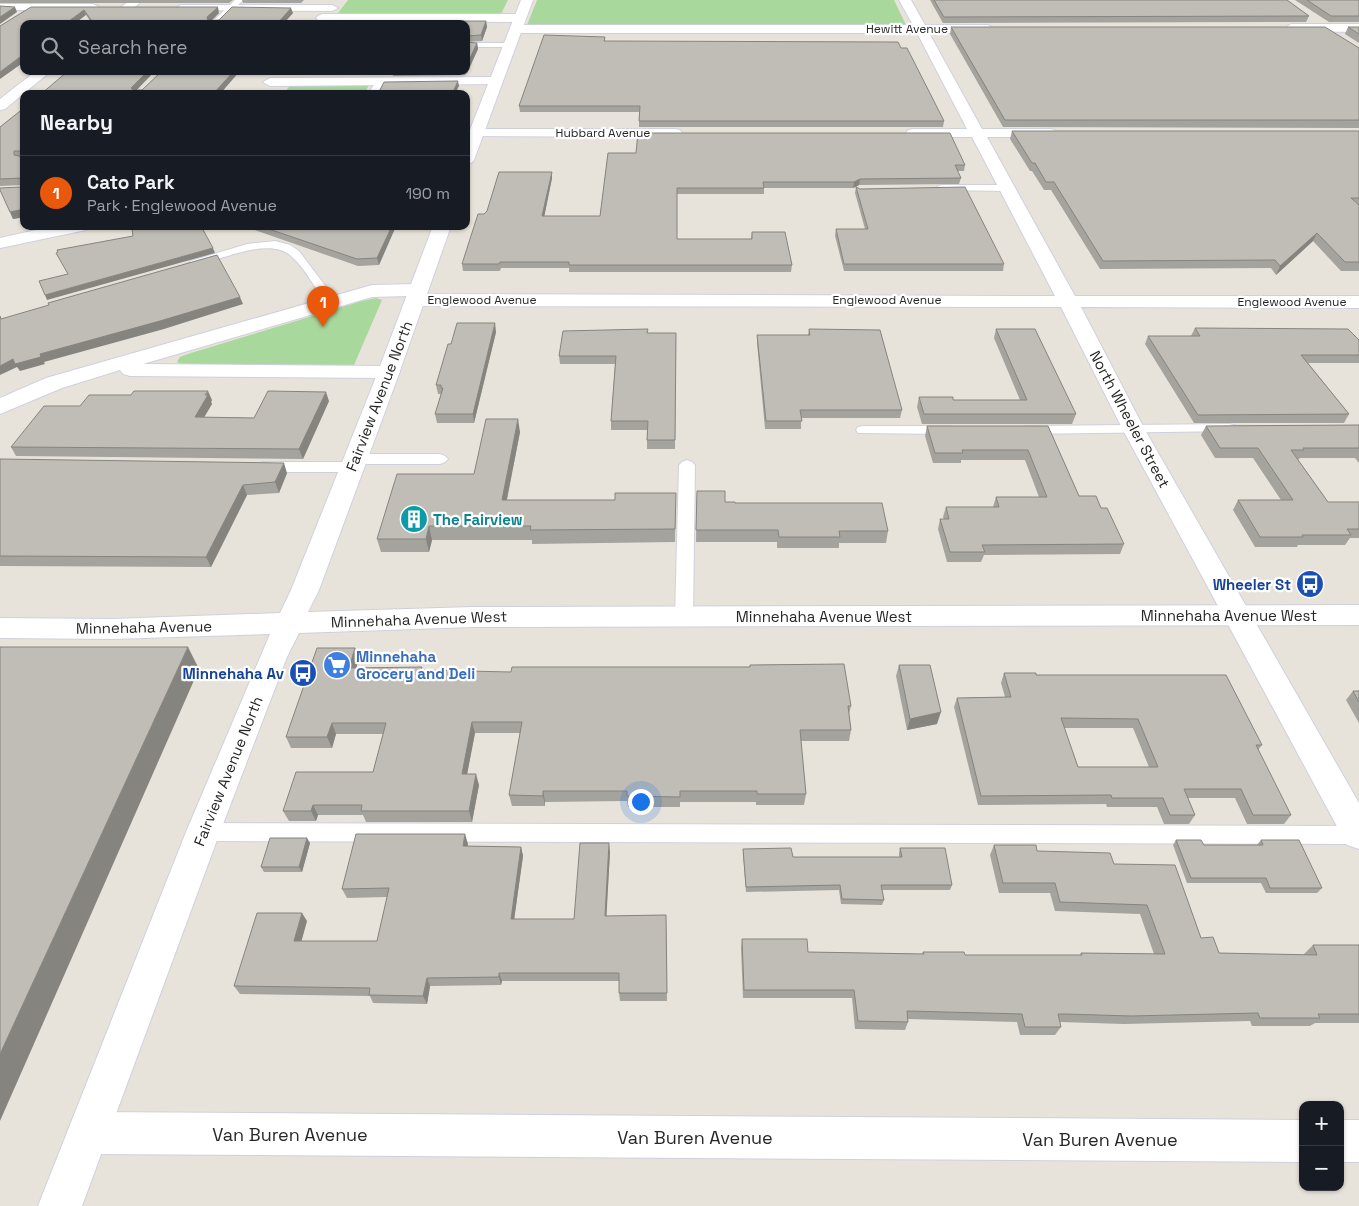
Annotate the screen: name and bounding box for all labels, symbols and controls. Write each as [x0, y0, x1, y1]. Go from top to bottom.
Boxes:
search box [20, 20, 470, 75]
street label: Hewitt Avenue [866, 21, 948, 37]
icon: search [38, 34, 66, 62]
text: Search here [78, 35, 188, 60]
text: Nearby [40, 109, 113, 136]
street label: Hubbard Avenue [556, 125, 650, 141]
text: Cato Park [87, 170, 175, 195]
text: 1 [52, 183, 60, 204]
text: 190 m [405, 183, 450, 204]
text: Park · Englewood Avenue [87, 195, 277, 216]
pin: 1 [307, 286, 339, 327]
street label: Englewood Avenue [427, 292, 537, 308]
street label: Englewood Avenue [832, 292, 942, 308]
street label: Englewood Avenue [1237, 294, 1347, 310]
street label: Fairview Avenue North [341, 318, 417, 474]
street label: North Wheeler Street [1086, 347, 1174, 491]
building icon: The Fairview [399, 504, 429, 534]
place label: The Fairview [433, 510, 523, 529]
bus stop icon: Wheeler St [1295, 569, 1325, 599]
place label: Wheeler St [1213, 575, 1291, 594]
street label: Minnehaha Avenue West [331, 606, 508, 632]
street label: Minnehaha Avenue West [1141, 606, 1317, 625]
street label: Minnehaha Avenue West [736, 607, 912, 626]
street label: Minnehaha Avenue [76, 616, 212, 638]
place label: Minnehaha Grocery and Deli [356, 647, 475, 683]
supermarket icon: Minnehaha Grocery and Deli [322, 650, 352, 680]
bus stop icon: Minnehaha Av [288, 658, 318, 688]
place label: Minnehaha Av [183, 664, 284, 683]
street label: Fairview Avenue North [189, 693, 267, 849]
your location [628, 789, 654, 815]
map controls [1299, 1101, 1344, 1191]
button: + [1299, 1101, 1344, 1146]
street label: Van Buren Avenue [212, 1123, 368, 1146]
street label: Van Buren Avenue [617, 1126, 773, 1149]
street label: Van Buren Avenue [1022, 1128, 1178, 1151]
button: − [1299, 1146, 1344, 1191]

